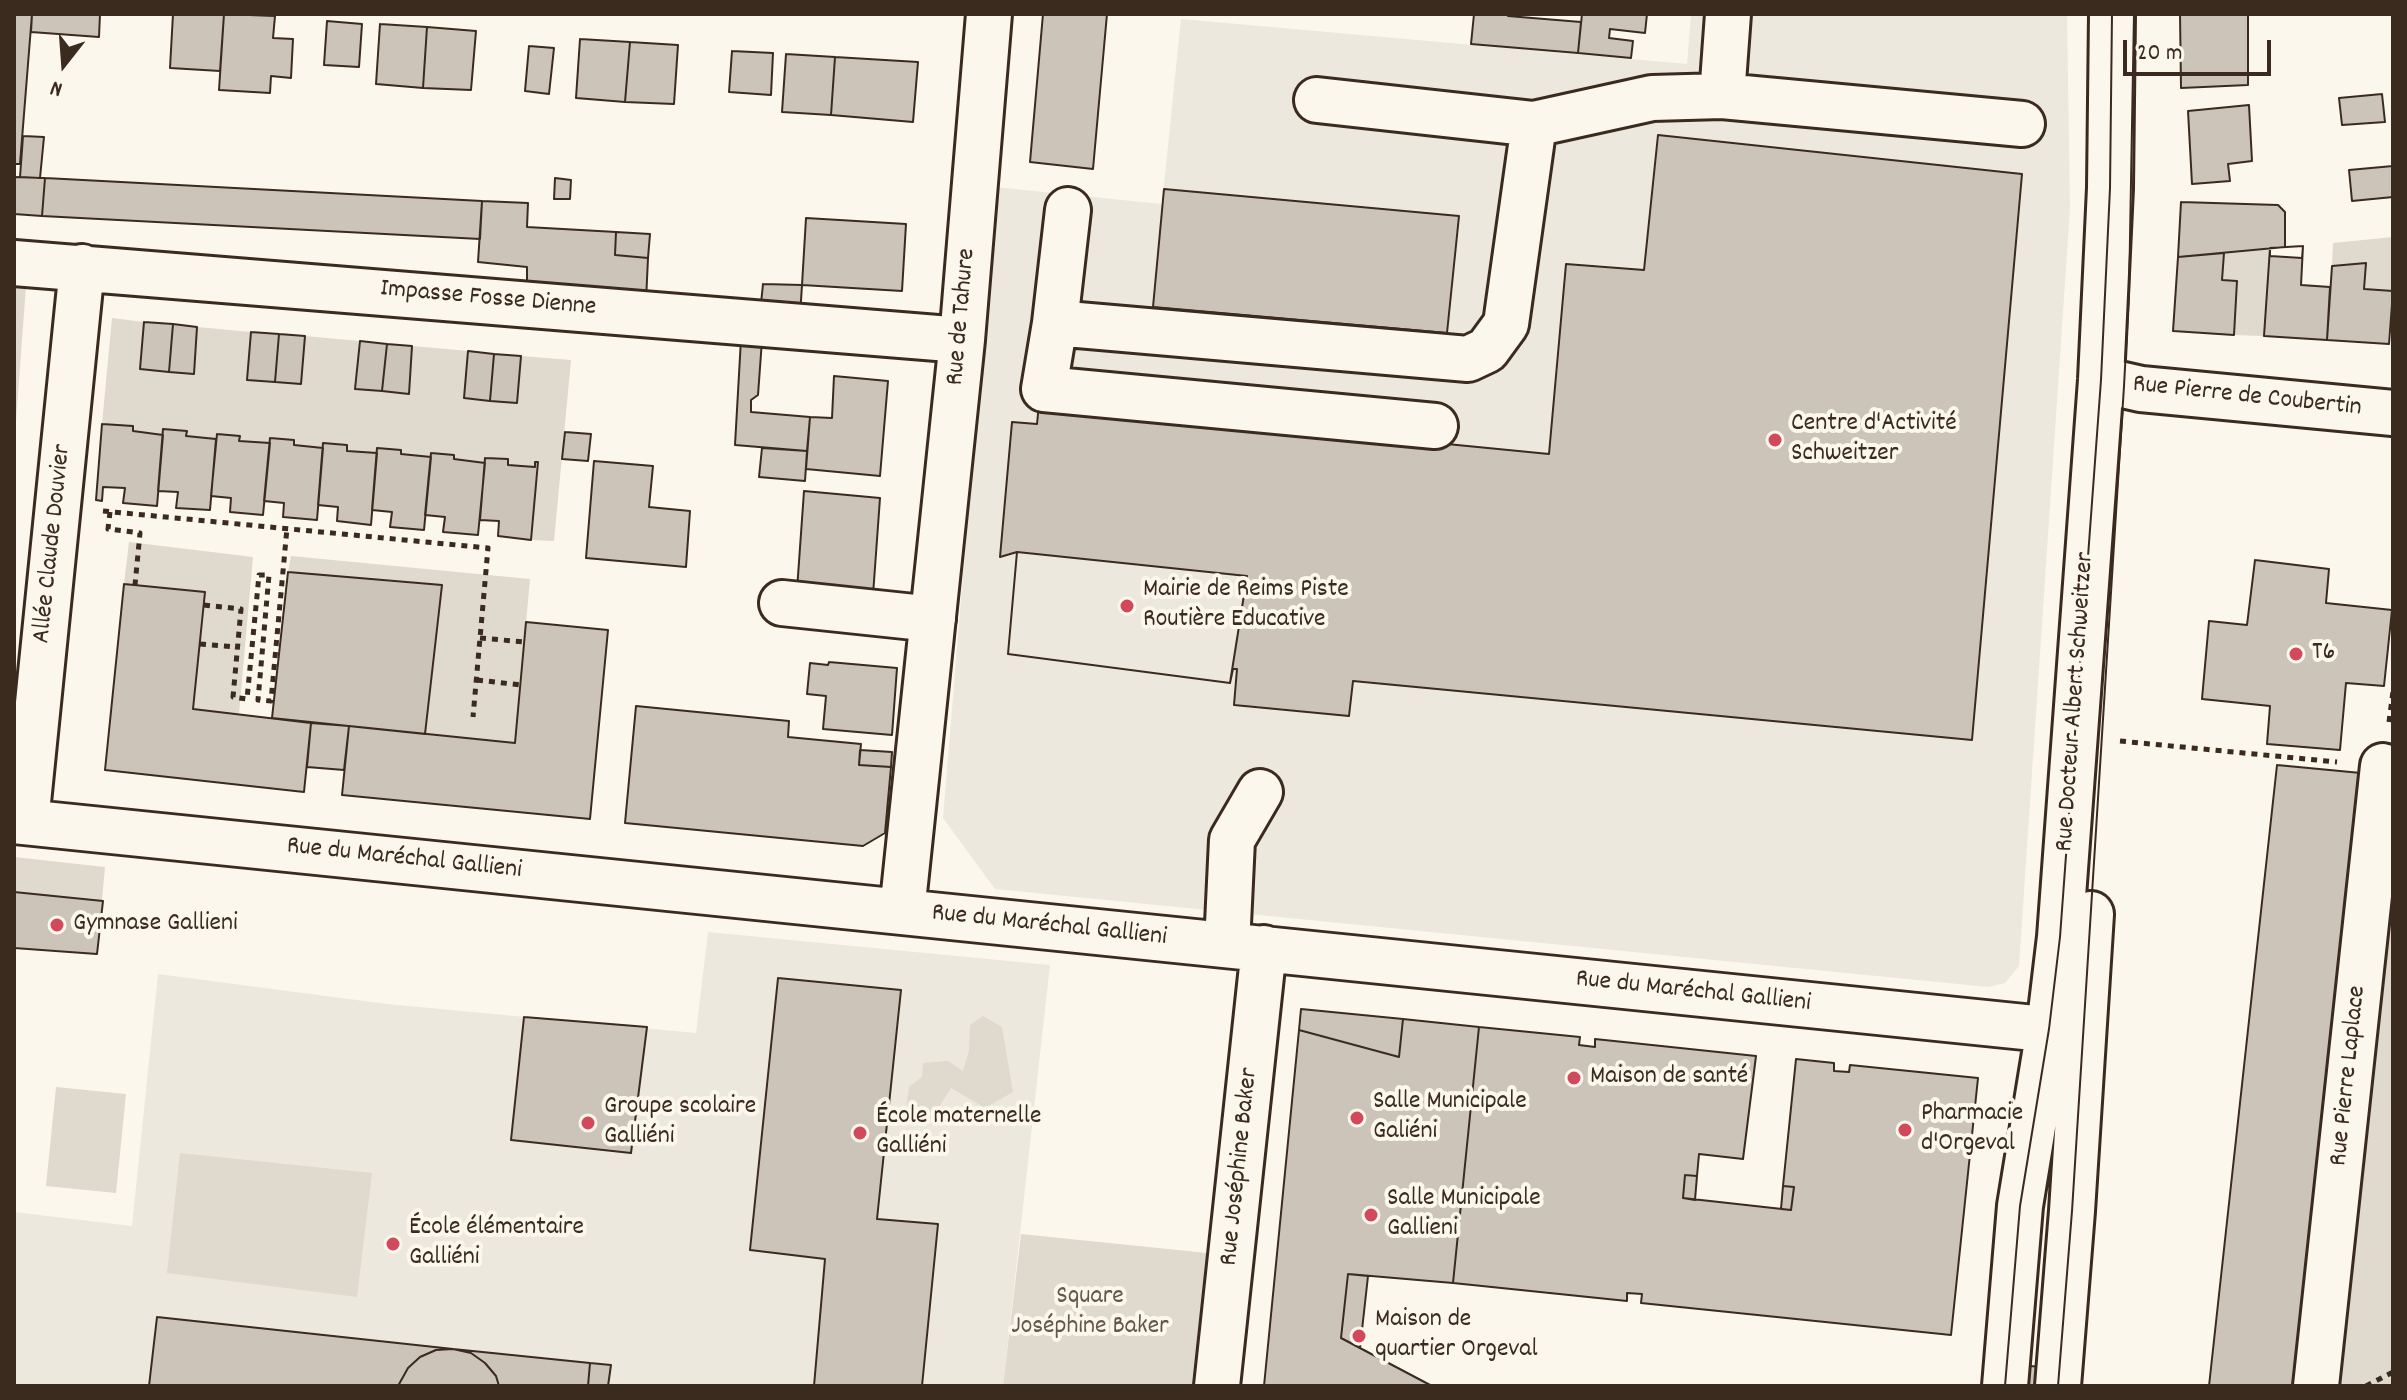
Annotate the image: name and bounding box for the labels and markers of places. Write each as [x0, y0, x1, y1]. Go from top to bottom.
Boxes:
place label: Centre d'Activité Schweitzer [1791, 409, 1957, 470]
marker: Centre d'Activité Schweitzer [1766, 431, 1784, 449]
place label: Mairie de Reims Piste Routière Educative [1143, 575, 1349, 636]
marker: Mairie de Reims Piste Routière Educative [1118, 597, 1136, 615]
place label: T6 [2312, 638, 2335, 670]
marker: T6 [2287, 645, 2305, 663]
place label: Gymnase Gallieni [73, 909, 238, 941]
marker: Gymnase Gallieni [48, 916, 66, 934]
place label: Maison de santé [1590, 1062, 1748, 1094]
marker: Maison de santé [1565, 1069, 1583, 1087]
place label: Salle Municipale Galiéni [1373, 1087, 1527, 1148]
place label: Groupe scolaire Galliéni [604, 1092, 756, 1154]
place label: Pharmacie d'Orgeval [1921, 1099, 2023, 1160]
place label: École maternelle Galliéni [876, 1102, 1041, 1164]
marker: Salle Municipale Galiéni [1348, 1109, 1366, 1127]
marker: Groupe scolaire Galliéni [579, 1114, 597, 1132]
marker: Pharmacie d'Orgeval [1896, 1121, 1914, 1139]
marker: École maternelle Galliéni [851, 1124, 869, 1142]
place label: Salle Municipale Gallieni [1387, 1184, 1541, 1246]
marker: Salle Municipale Gallieni [1362, 1206, 1380, 1224]
place label: École élémentaire Galliéni [409, 1213, 584, 1274]
marker: École élémentaire Galliéni [384, 1235, 402, 1253]
place label: Maison de quartier Orgeval [1375, 1305, 1538, 1366]
marker: Maison de quartier Orgeval [1350, 1327, 1368, 1345]

